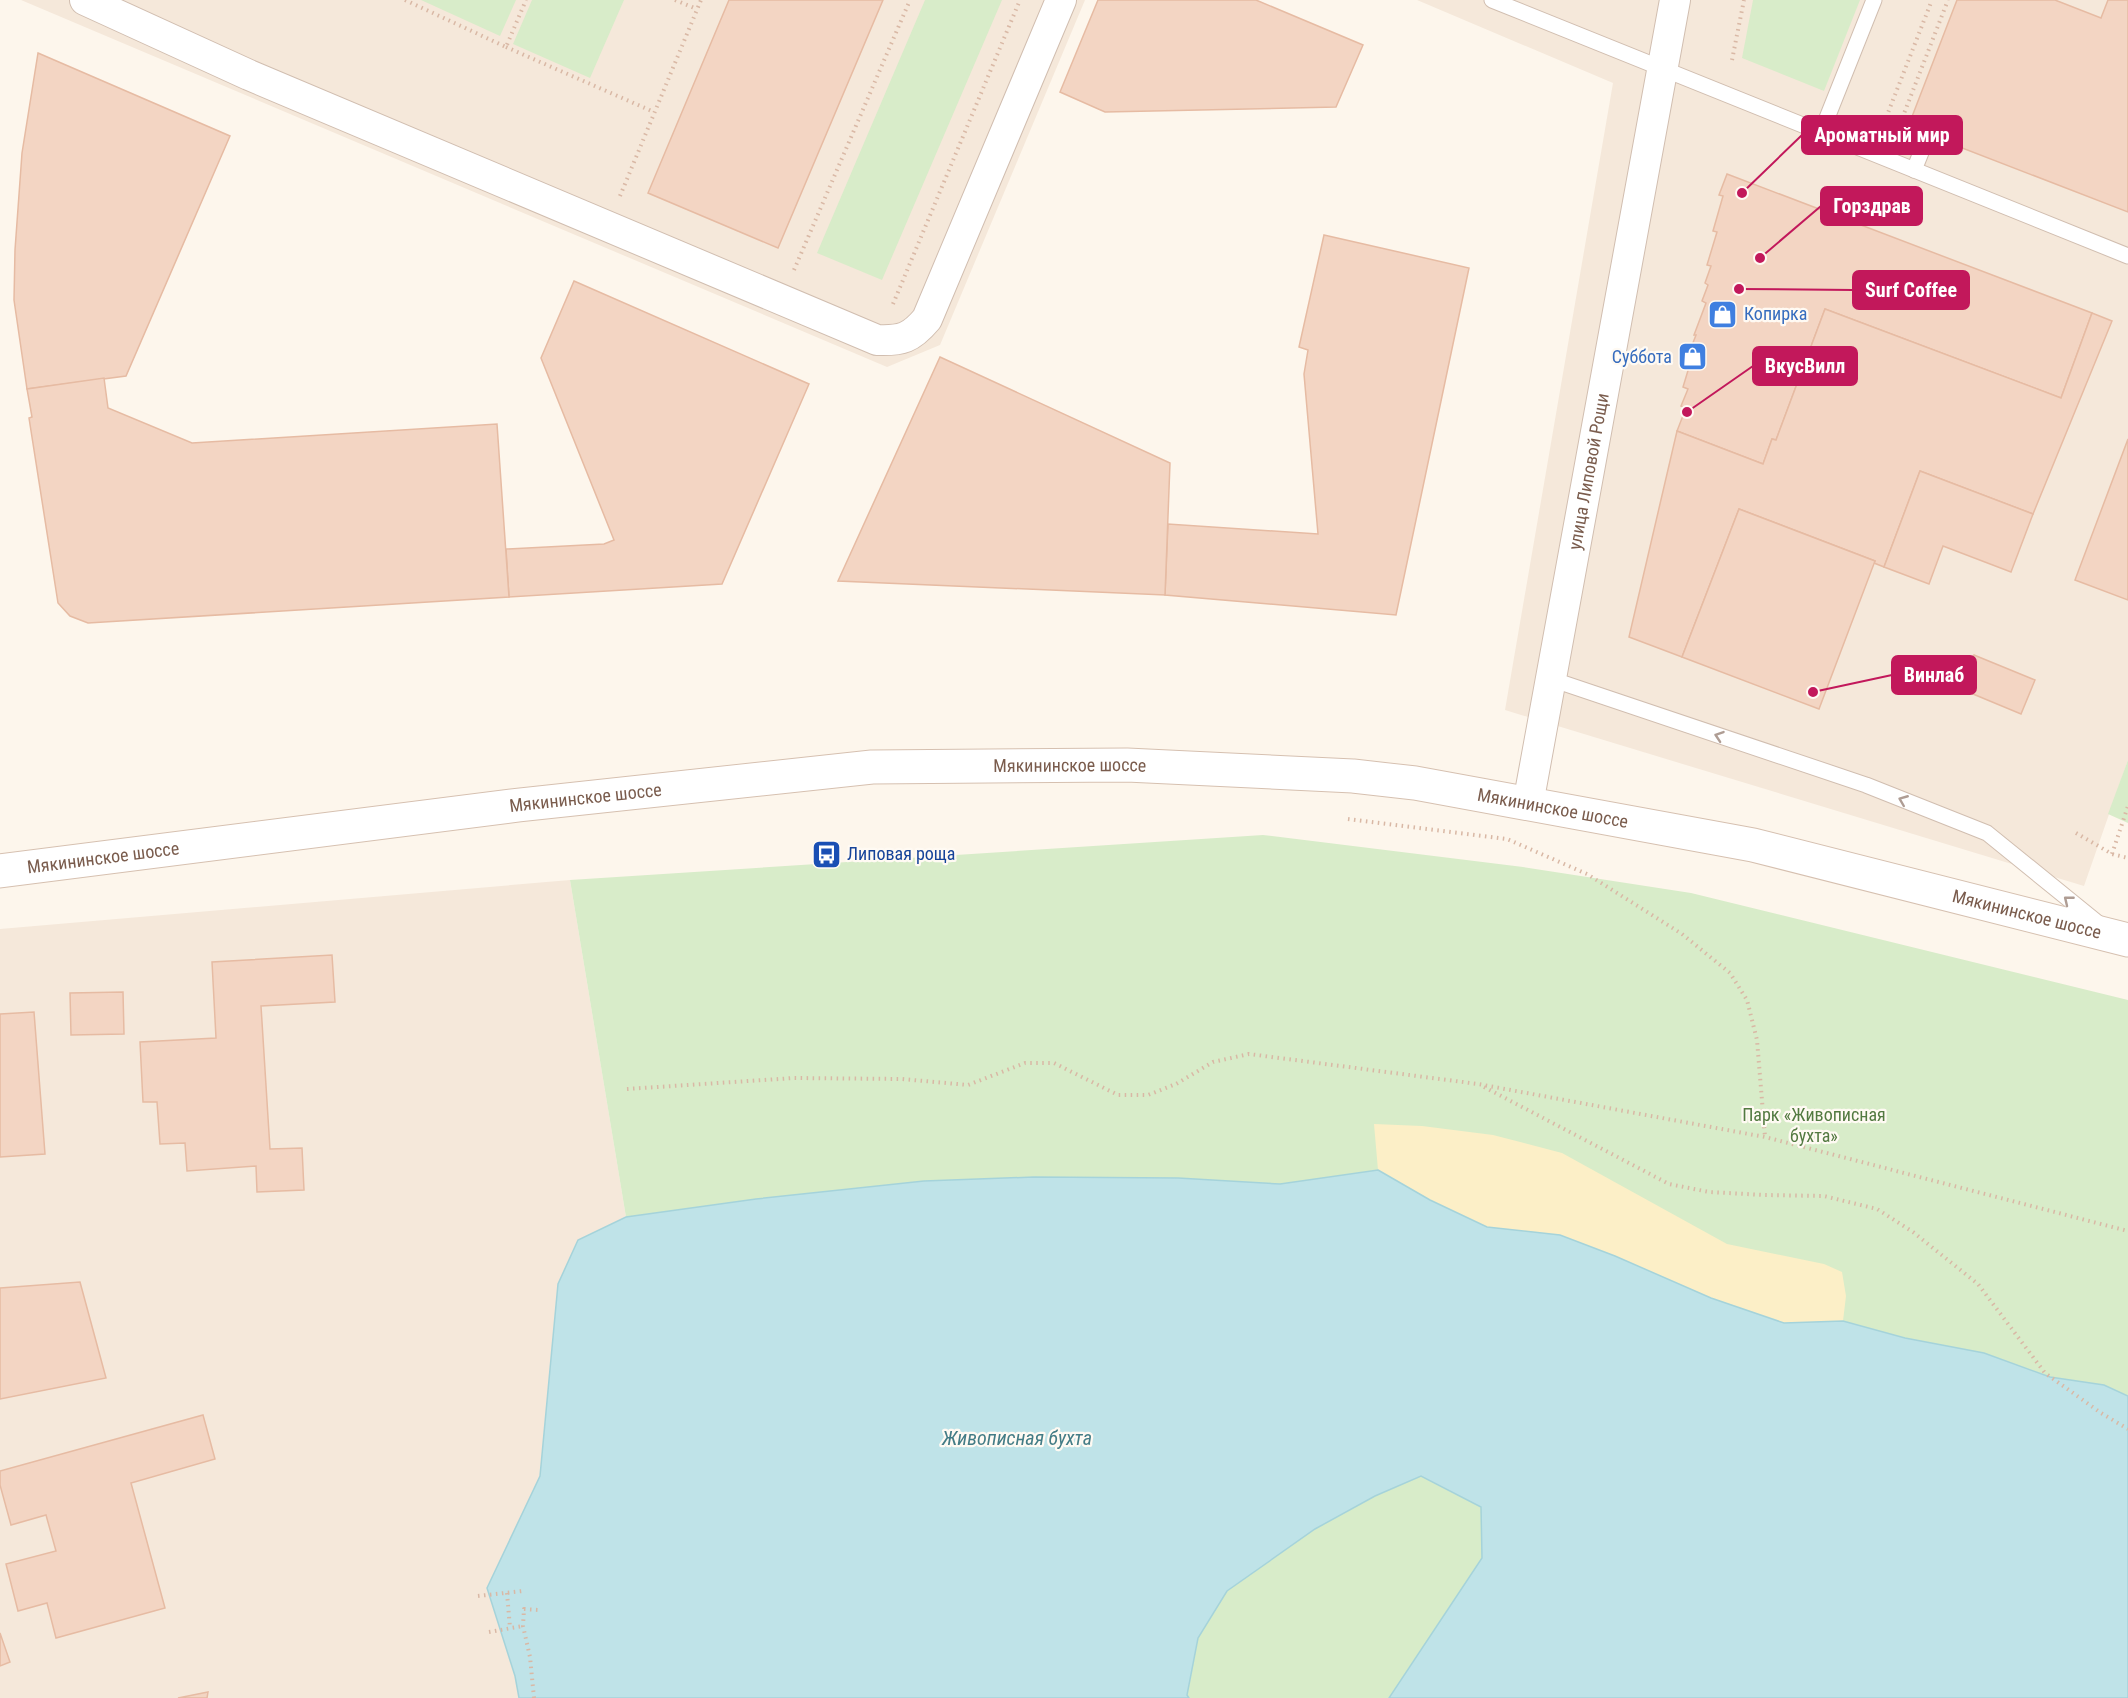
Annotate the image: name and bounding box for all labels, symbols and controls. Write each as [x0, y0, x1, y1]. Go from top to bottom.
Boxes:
callout: Ароматный мир [1802, 116, 1962, 154]
text: Ароматный мир [1814, 123, 1950, 147]
callout: Горздрав [1821, 187, 1922, 225]
text: Горздрав [1833, 194, 1911, 218]
callout: Surf Coffee [1853, 271, 1969, 309]
text: Surf Coffee [1865, 278, 1957, 302]
shop icon: Копирка [1707, 298, 1739, 330]
place label: Копирка [1744, 303, 1807, 324]
shop icon: Суббота [1677, 341, 1709, 373]
place label: Суббота [1612, 346, 1672, 367]
callout: ВкусВилл [1753, 347, 1857, 385]
text: ВкусВилл [1765, 354, 1845, 378]
street label: улица Липовой Рощи [1564, 391, 1613, 551]
callout: Винлаб [1892, 656, 1976, 694]
text: Винлаб [1904, 663, 1964, 687]
one-way arrow [1714, 730, 1725, 743]
street label: Мякининское шоссе [993, 754, 1147, 776]
street label: Мякининское шоссе [508, 779, 663, 816]
street label: Мякининское шоссе [1476, 784, 1630, 832]
one-way arrow [1899, 795, 1910, 807]
street label: Мякининское шоссе [26, 837, 180, 877]
bus stop icon: Липовая роща [810, 838, 842, 870]
place label: Липовая роща [847, 843, 956, 864]
street label: Мякининское шоссе [1950, 885, 2104, 943]
one-way arrow [2064, 896, 2075, 907]
park label: Парк «Живописная бухта» [1742, 1104, 1886, 1146]
water label: Живописная бухта [941, 1426, 1092, 1450]

